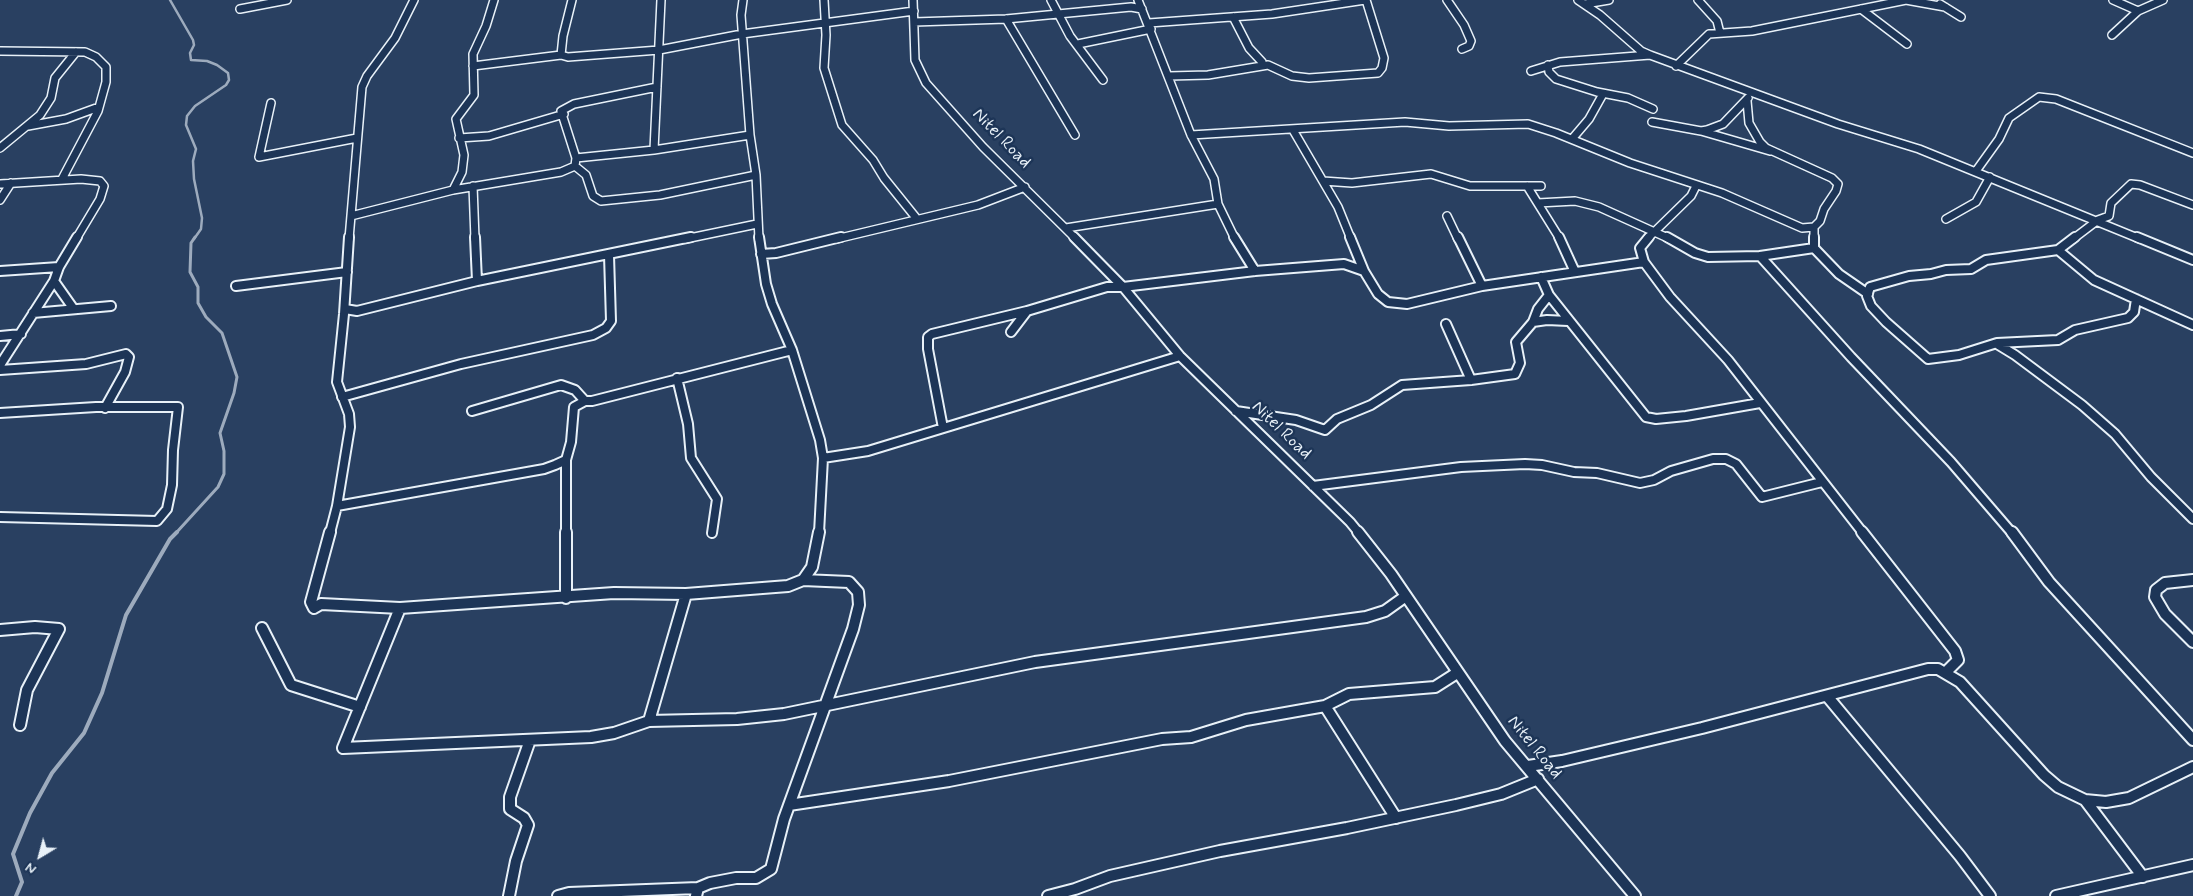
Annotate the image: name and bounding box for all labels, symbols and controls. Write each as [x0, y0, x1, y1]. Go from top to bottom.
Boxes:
street label: Nitel Road [967, 104, 1035, 174]
street label: Nitel Road [1246, 397, 1316, 465]
street label: Nitel Road [1502, 712, 1566, 784]
north arrow [15, 831, 65, 881]
text: N [22, 858, 40, 878]

